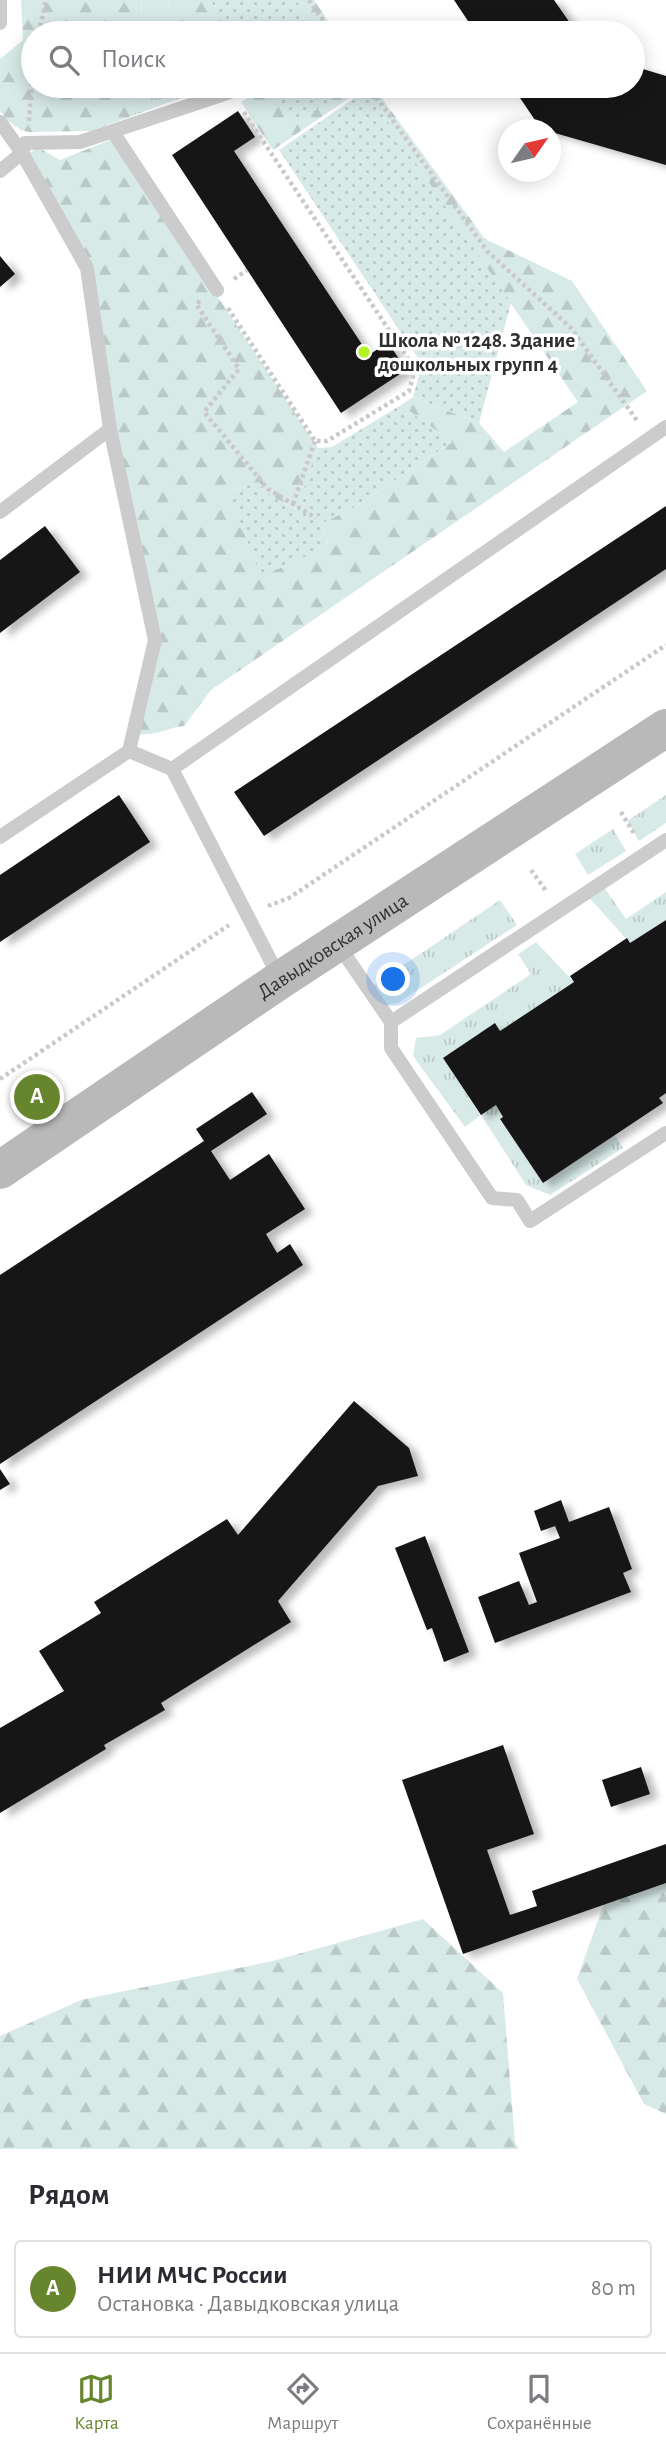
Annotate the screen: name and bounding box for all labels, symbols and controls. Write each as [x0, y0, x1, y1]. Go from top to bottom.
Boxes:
search box [21, 21, 645, 98]
icon: search [45, 41, 83, 79]
text: Поиск [101, 46, 166, 72]
north arrow [498, 119, 561, 182]
place label: Школа № 1248. Здание дошкольных групп 4 [378, 330, 575, 375]
marker: Школа № 1248. Здание дошкольных групп 4 [356, 344, 372, 360]
street label: Давыдковская улица [253, 889, 412, 1003]
your location [376, 962, 410, 996]
pin: A [14, 1071, 60, 1123]
text: Рядом [28, 2180, 110, 2210]
text: НИИ МЧС России [97, 2262, 287, 2288]
text: A [46, 2277, 60, 2300]
text: 80 m [591, 2277, 636, 2300]
text: Остановка · Давыдковская улица [97, 2293, 399, 2316]
tab: Карта [74, 2370, 119, 2435]
tab: Маршрут [267, 2370, 338, 2435]
tab: Сохранённые [487, 2370, 592, 2435]

